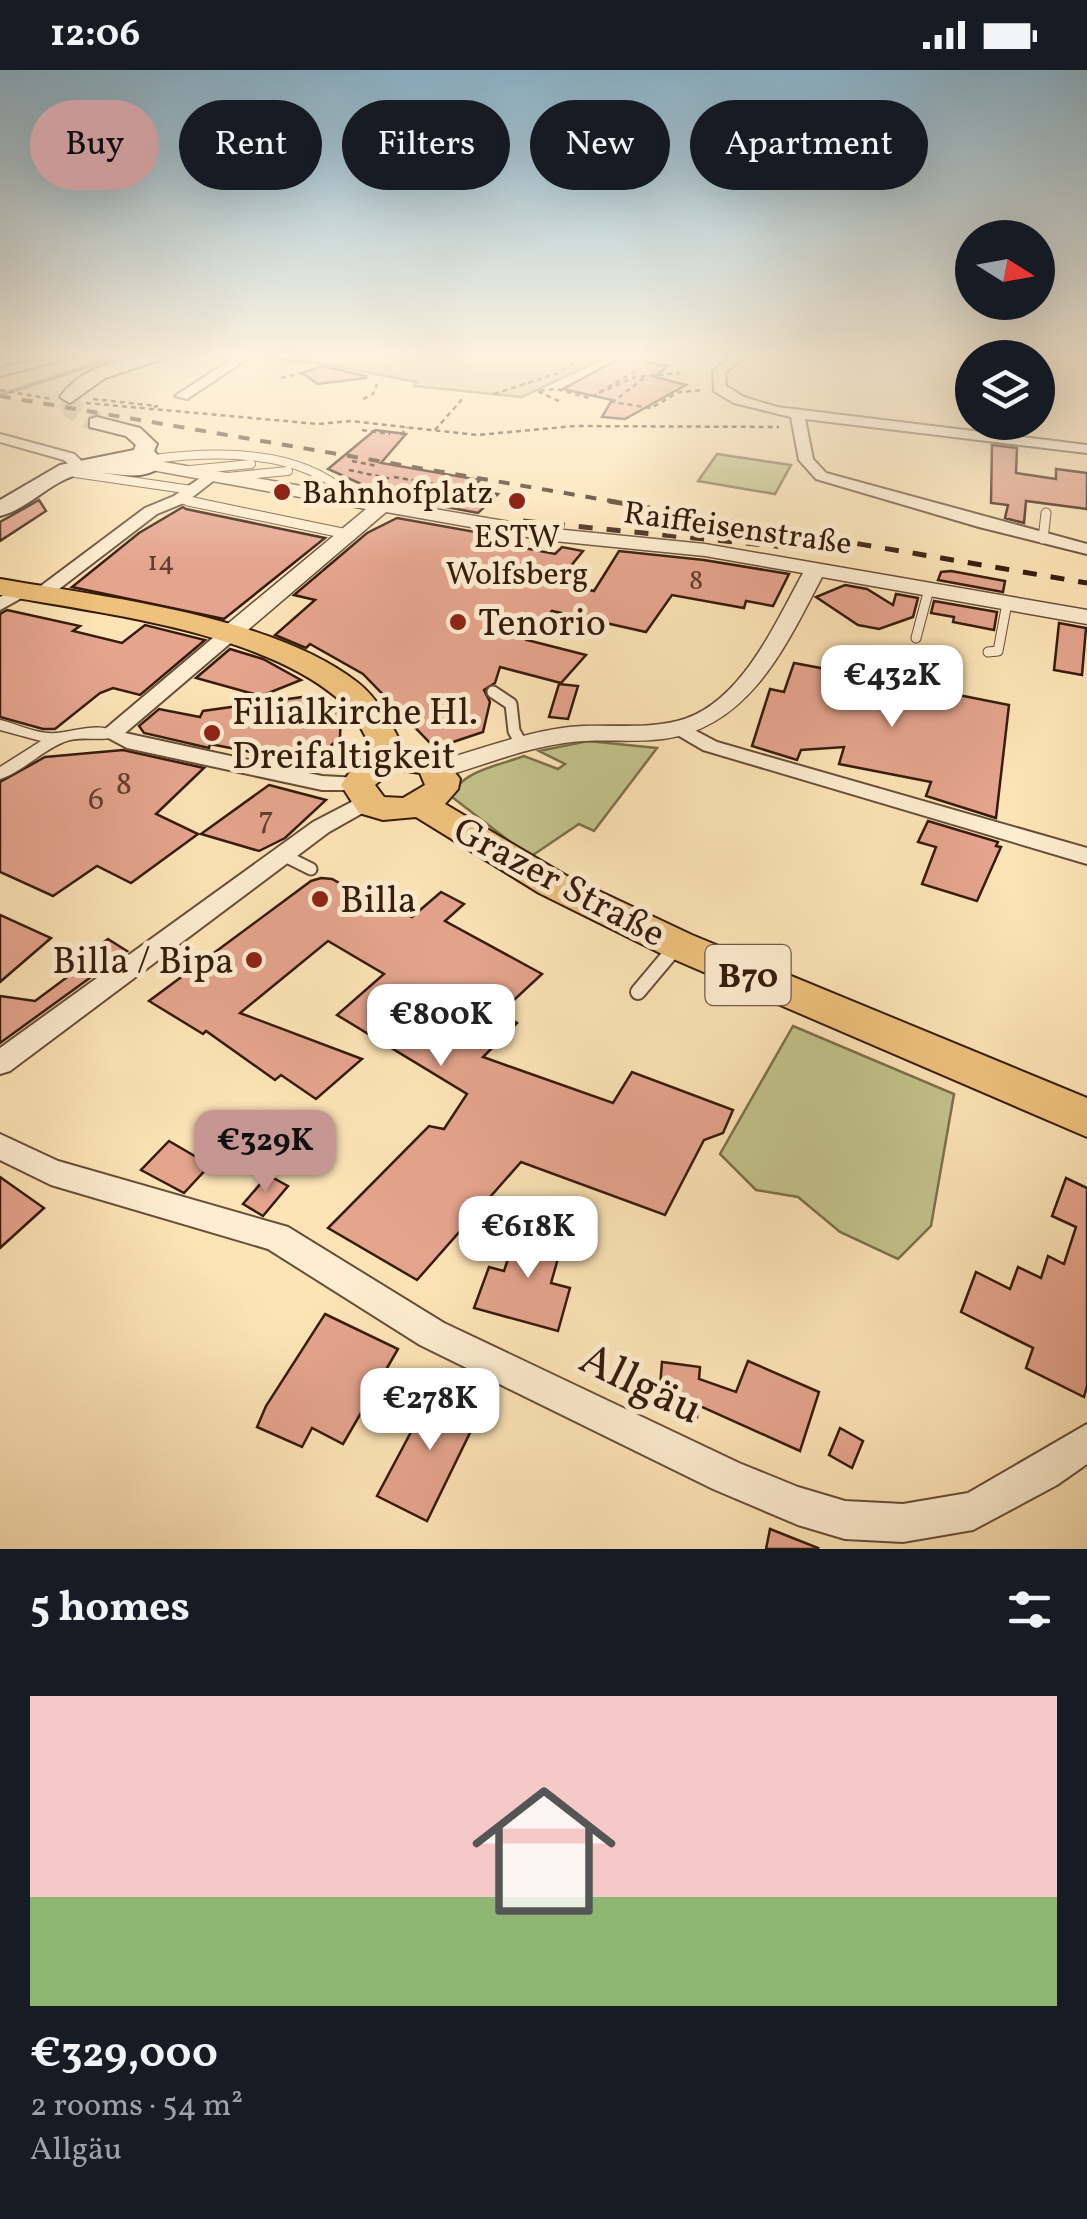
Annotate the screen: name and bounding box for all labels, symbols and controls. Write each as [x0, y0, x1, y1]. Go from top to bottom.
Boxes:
text: 12:06 [50, 9, 140, 62]
chip: Buy [30, 100, 159, 190]
chip: Rent [179, 100, 322, 190]
chip: Filters [342, 100, 510, 190]
chip: New [530, 100, 670, 190]
chip: Apartment [690, 100, 928, 190]
north arrow [955, 220, 1055, 320]
map controls [955, 220, 1055, 440]
button: layers [955, 340, 1055, 440]
place label: Bahnhofplatz [302, 473, 493, 517]
marker: Bahnhofplatz [271, 481, 293, 503]
marker: ESTW Wolfsberg [506, 490, 528, 512]
street label: Raiffeisenstraße [621, 492, 855, 568]
place label: ESTW Wolfsberg [446, 517, 588, 598]
house number: 14 [147, 543, 175, 582]
house number: 8 [689, 562, 703, 601]
place label: Tenorio [478, 599, 606, 652]
marker: Tenorio [447, 611, 469, 633]
pin: €432K [822, 645, 962, 730]
text: €432K [843, 655, 941, 699]
place label: Filialkirche Hl. Dreifaltigkeit [232, 688, 478, 785]
marker: Filialkirche Hl. Dreifaltigkeit [201, 722, 223, 744]
house number: 8 [116, 764, 132, 808]
house number: 6 [88, 779, 104, 823]
house number: 7 [258, 798, 274, 842]
street label: Grazer Straße [443, 806, 674, 962]
place label: Billa [340, 876, 417, 929]
marker: Billa [309, 888, 331, 910]
place label: Billa / Bipa [52, 937, 234, 990]
road number: B70 [706, 945, 790, 1005]
marker: Billa / Bipa [243, 949, 265, 971]
pin: €800K [371, 984, 511, 1069]
text: €800K [389, 994, 493, 1038]
pin: €329K [195, 1110, 335, 1195]
text: €329K [216, 1120, 314, 1164]
pin: €618K [458, 1196, 598, 1281]
text: €618K [481, 1206, 575, 1250]
street label: Allgäu [568, 1329, 712, 1443]
pin: €278K [360, 1368, 500, 1453]
text: €278K [382, 1378, 478, 1422]
text: 5 homes [30, 1580, 190, 1639]
icon: filters [1002, 1582, 1057, 1637]
icon: home [454, 1761, 634, 1941]
text: €329,000 [30, 2026, 218, 2085]
text: 2 rooms · 54 m² [30, 2085, 243, 2129]
text: Allgäu [30, 2129, 122, 2173]

